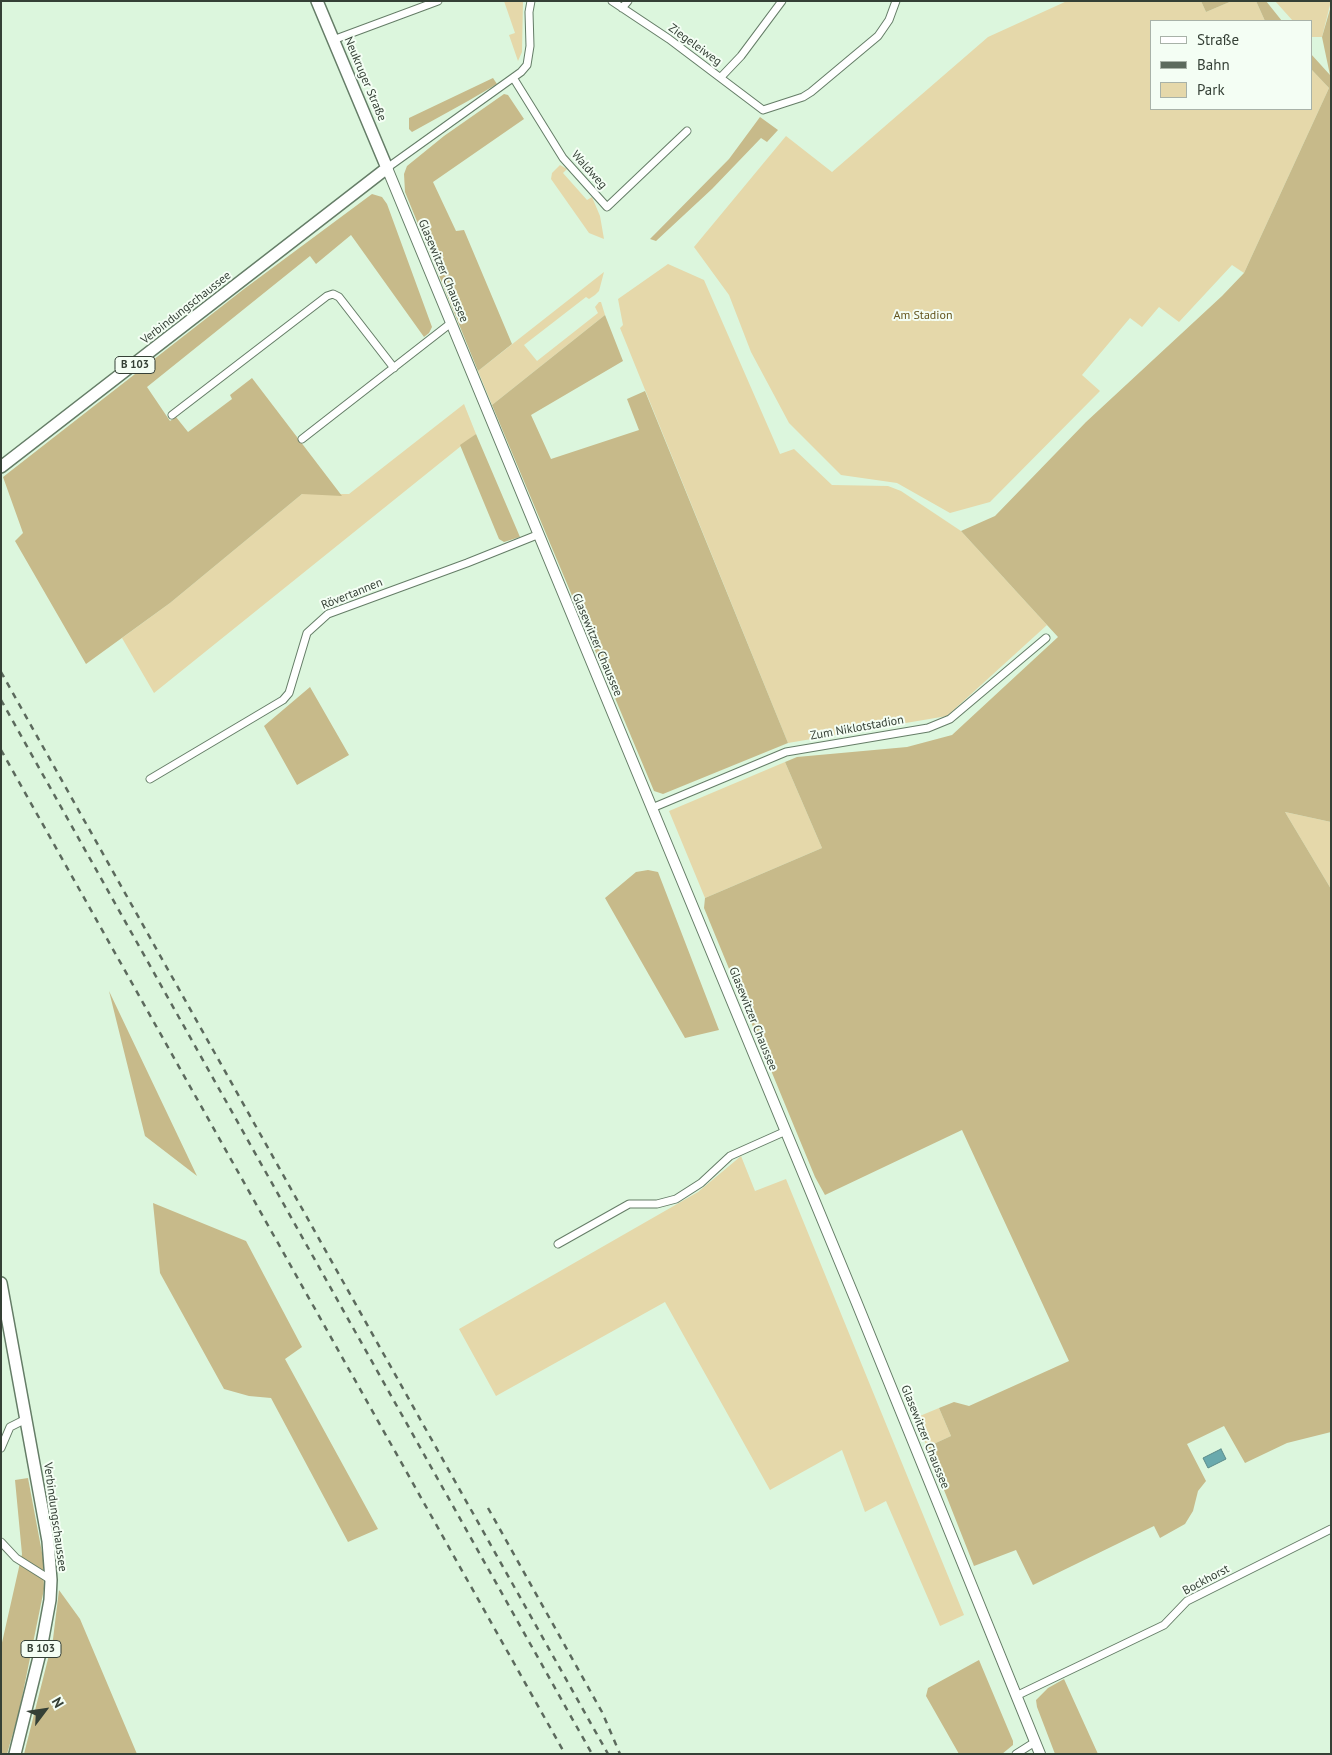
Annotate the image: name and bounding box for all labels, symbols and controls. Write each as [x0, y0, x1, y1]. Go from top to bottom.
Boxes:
legend [1150, 20, 1312, 110]
street label: Ziegeleiweg [666, 21, 724, 69]
text: Straße [1197, 30, 1239, 49]
street label: Neukruger Straße [341, 35, 389, 123]
text: Bahn [1197, 55, 1230, 74]
text: Park [1197, 80, 1225, 99]
street label: Waldweg [568, 148, 610, 192]
street label: Glasewitzer Chaussee [415, 217, 471, 325]
street label: Verbindungschaussee [138, 268, 234, 348]
park label: Am Stadion [893, 309, 953, 323]
road number: B 103 [115, 356, 155, 374]
street label: Rövertannen [319, 575, 385, 613]
street label: Glasewitzer Chaussee [569, 591, 625, 699]
street label: Zum Niklotstadion [809, 713, 905, 743]
street label: Glasewitzer Chaussee [726, 965, 780, 1073]
street label: Glasewitzer Chaussee [898, 1383, 952, 1491]
street label: Verbindungschaussee [40, 1461, 70, 1573]
street label: Bockhorst [1180, 1562, 1232, 1598]
road number: B 103 [21, 1640, 61, 1658]
north arrow [20, 1685, 70, 1735]
text: N [48, 1694, 68, 1711]

